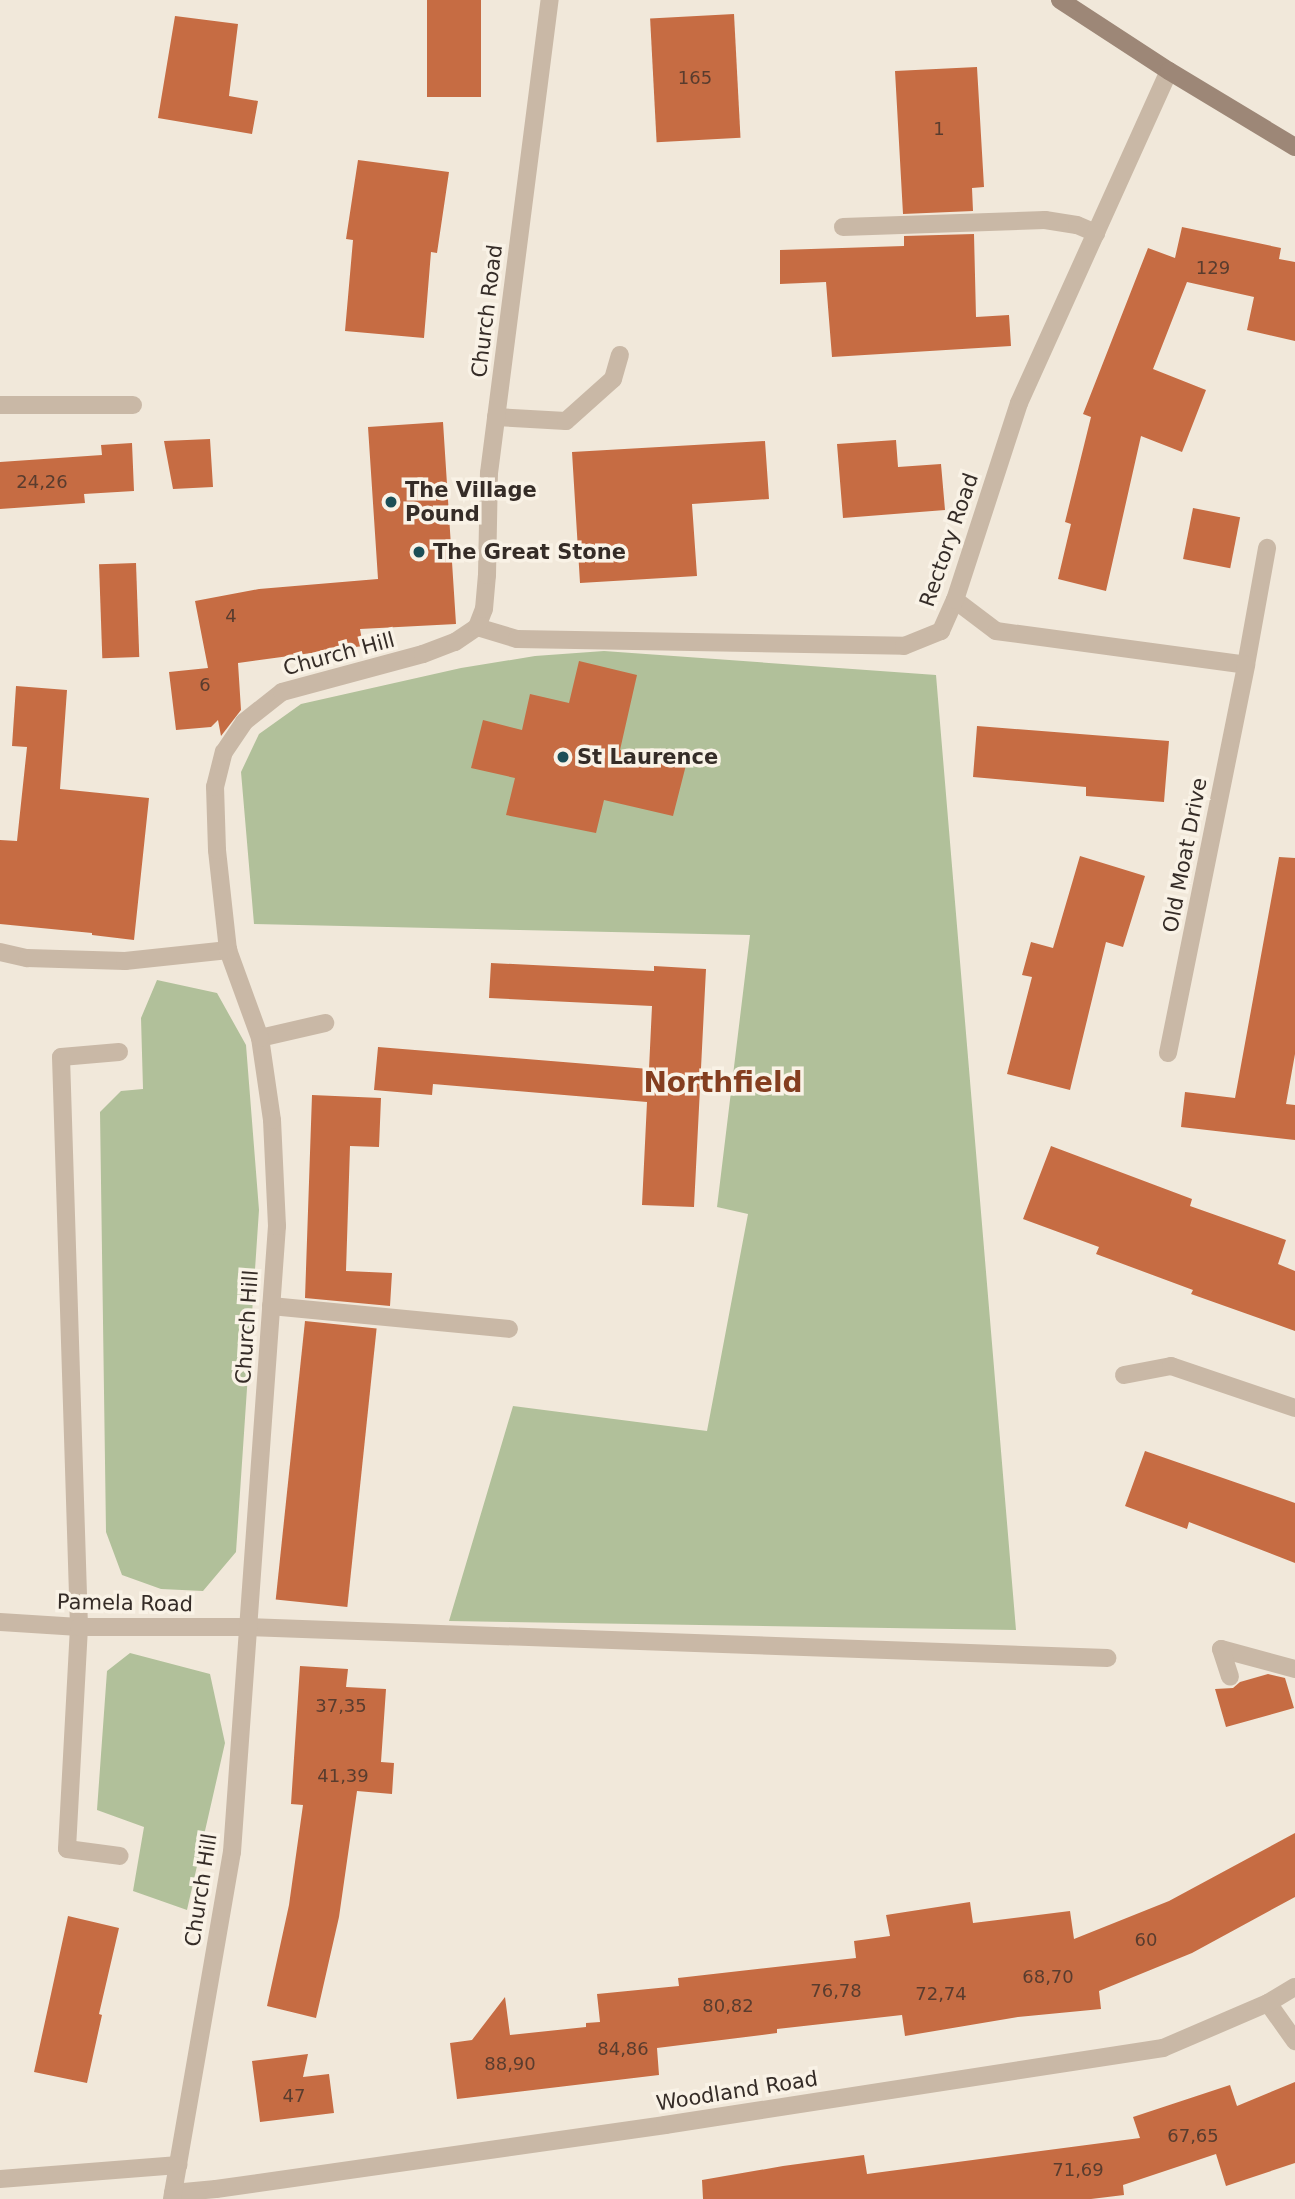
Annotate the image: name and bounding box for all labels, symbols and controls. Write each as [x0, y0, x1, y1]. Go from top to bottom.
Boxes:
house number: 165 [678, 67, 712, 89]
house number: 1 [933, 118, 945, 140]
street label: Church Road [466, 243, 508, 379]
house number: 129 [1196, 257, 1230, 279]
street label: Rectory Road [914, 470, 984, 610]
house number: 24,26 [16, 471, 68, 493]
place label: The Village Pound [405, 477, 537, 527]
marker: The Village Pound [383, 494, 399, 510]
place label: The Great Stone [433, 539, 626, 565]
marker: The Great Stone [411, 544, 427, 560]
house number: 4 [225, 605, 237, 627]
street label: Church Hill [281, 627, 397, 681]
house number: 6 [199, 674, 211, 696]
place label: St Laurence [577, 744, 718, 770]
marker: St Laurence [555, 749, 571, 765]
street label: Old Moat Drive [1158, 775, 1212, 935]
district label: Northfield [643, 1066, 803, 1100]
street label: Church Hill [230, 1269, 264, 1385]
street label: Pamela Road [57, 1589, 193, 1617]
house number: 37,35 [315, 1695, 367, 1717]
house number: 41,39 [317, 1765, 369, 1787]
street label: Church Hill [180, 1832, 222, 1948]
house number: 60 [1135, 1929, 1157, 1951]
house number: 68,70 [1022, 1966, 1074, 1988]
house number: 76,78 [810, 1980, 862, 2002]
house number: 72,74 [915, 1983, 967, 2005]
house number: 80,82 [702, 1995, 754, 2017]
house number: 84,86 [597, 2038, 649, 2060]
house number: 88,90 [484, 2053, 536, 2075]
street label: Woodland Road [654, 2066, 820, 2116]
house number: 47 [283, 2085, 305, 2107]
house number: 67,65 [1167, 2125, 1219, 2147]
house number: 71,69 [1052, 2159, 1104, 2181]

